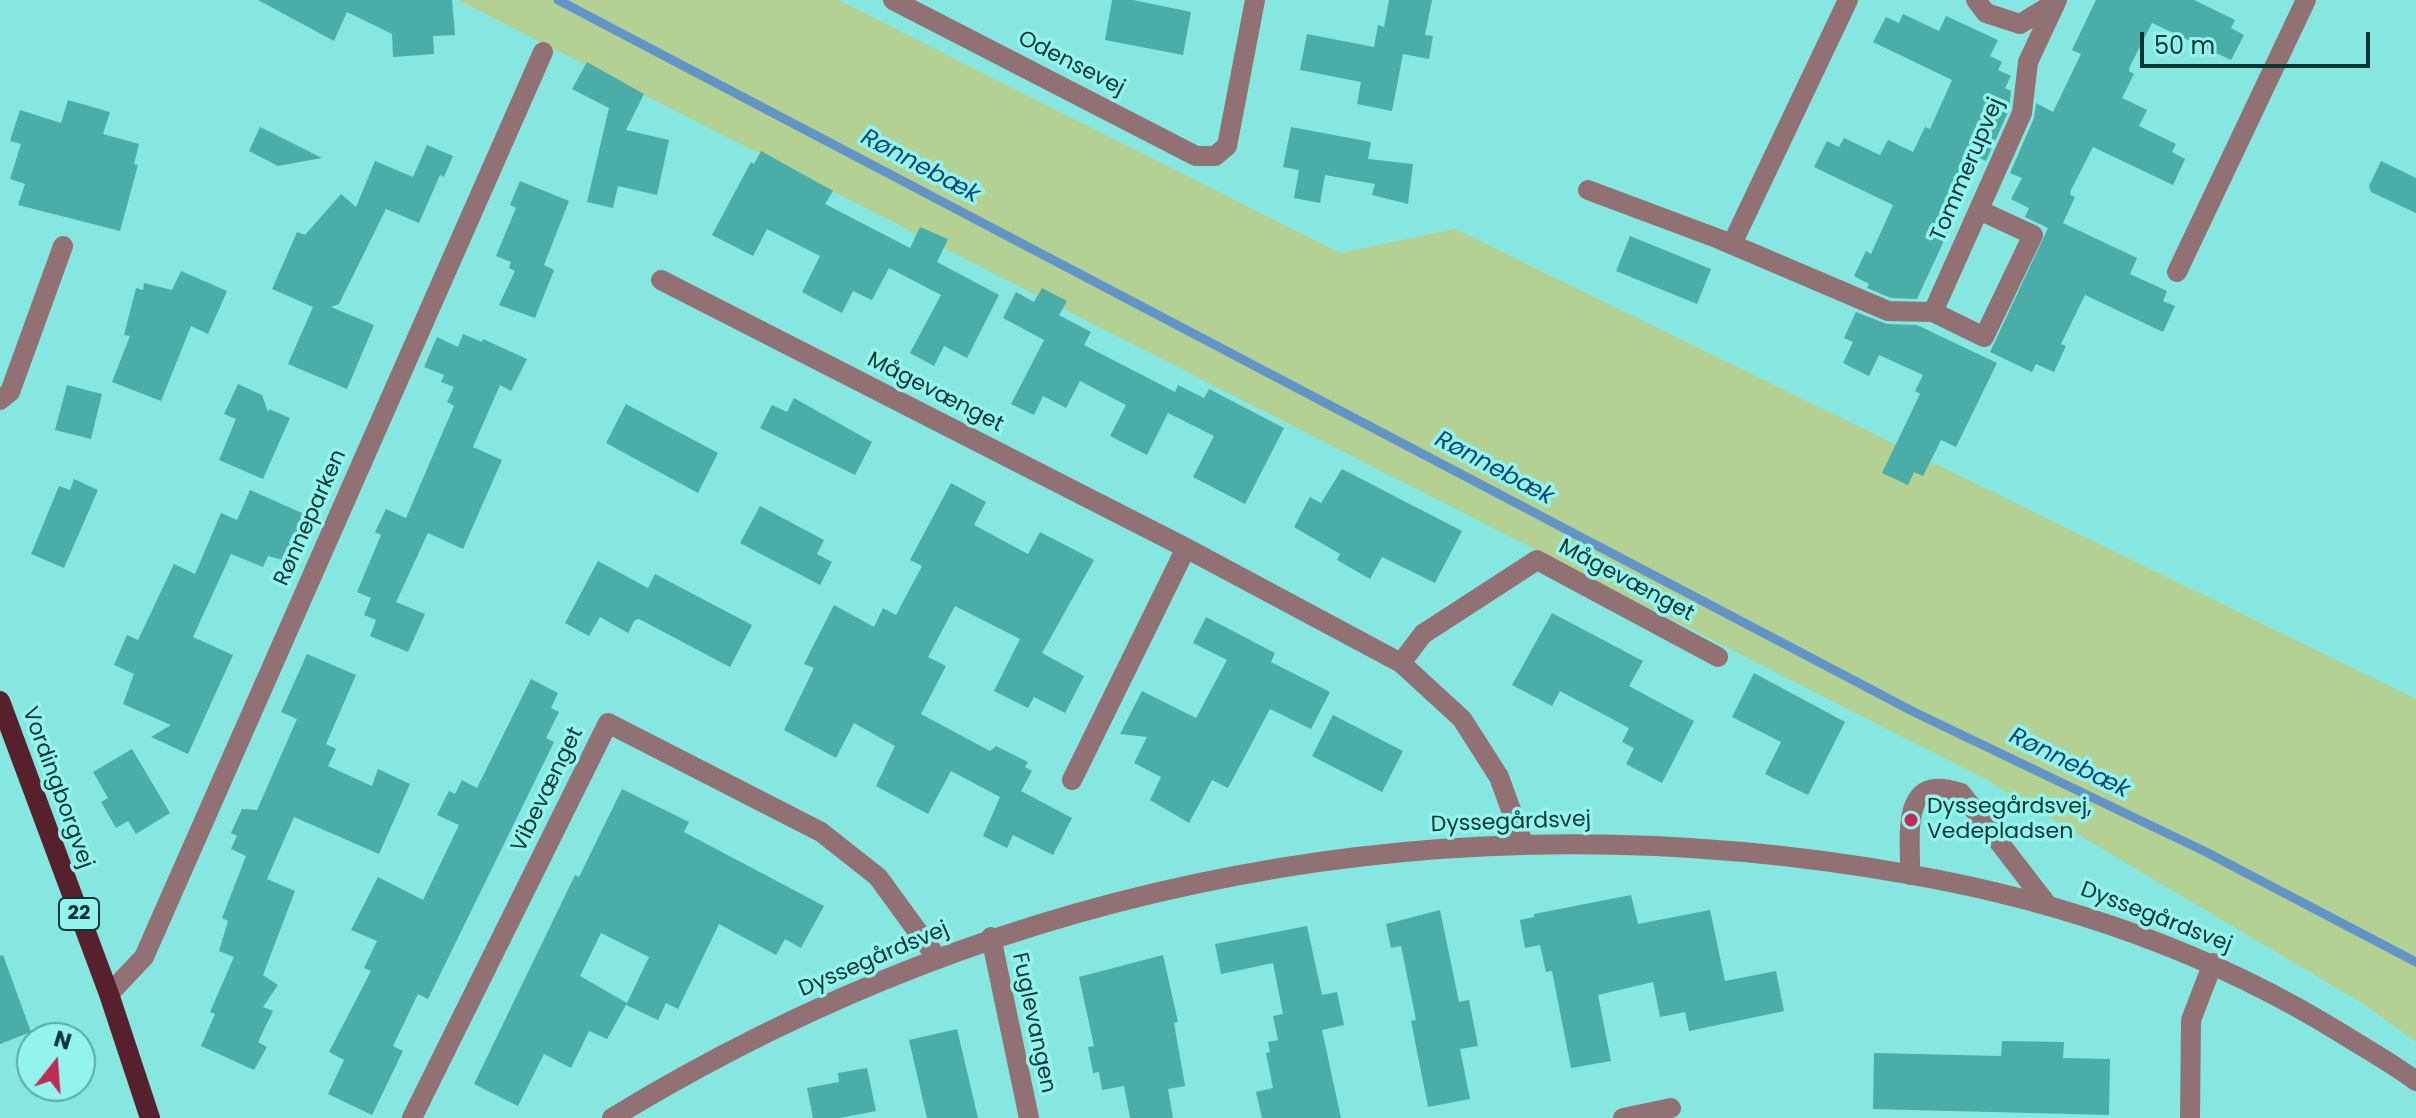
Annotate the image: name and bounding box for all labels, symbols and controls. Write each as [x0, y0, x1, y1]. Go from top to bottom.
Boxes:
scale bar [2144, 16, 2374, 66]
street label: Odensevej [1013, 26, 1129, 102]
text: 50 m [2154, 29, 2215, 62]
street label: Tommerupvej [1926, 94, 2010, 246]
water label: Rønnebæk [856, 124, 984, 210]
street label: Mågevænget [862, 347, 1008, 439]
water label: Rønnebæk [1430, 426, 1558, 512]
street label: Rønneparken [269, 446, 353, 590]
street label: Mågevænget [1554, 534, 1698, 628]
street label: Vordingborgvej [16, 704, 98, 872]
water label: Rønnebæk [2004, 722, 2134, 806]
street label: Vibevænget [506, 723, 590, 857]
place label: Dyssegårdsvej, Vedepladsen [1927, 794, 2092, 846]
street label: Dyssegårdsvej [1430, 807, 1592, 839]
marker: Dyssegårdsvej, Vedepladsen [1902, 811, 1920, 829]
street label: Dyssegårdsvej [2076, 877, 2236, 959]
road number: 22 [59, 898, 99, 930]
street label: Dyssegårdsvej [795, 917, 953, 1003]
street label: Fuglevangen [1005, 950, 1061, 1096]
north arrow [16, 1022, 96, 1102]
text: N [50, 1023, 75, 1058]

